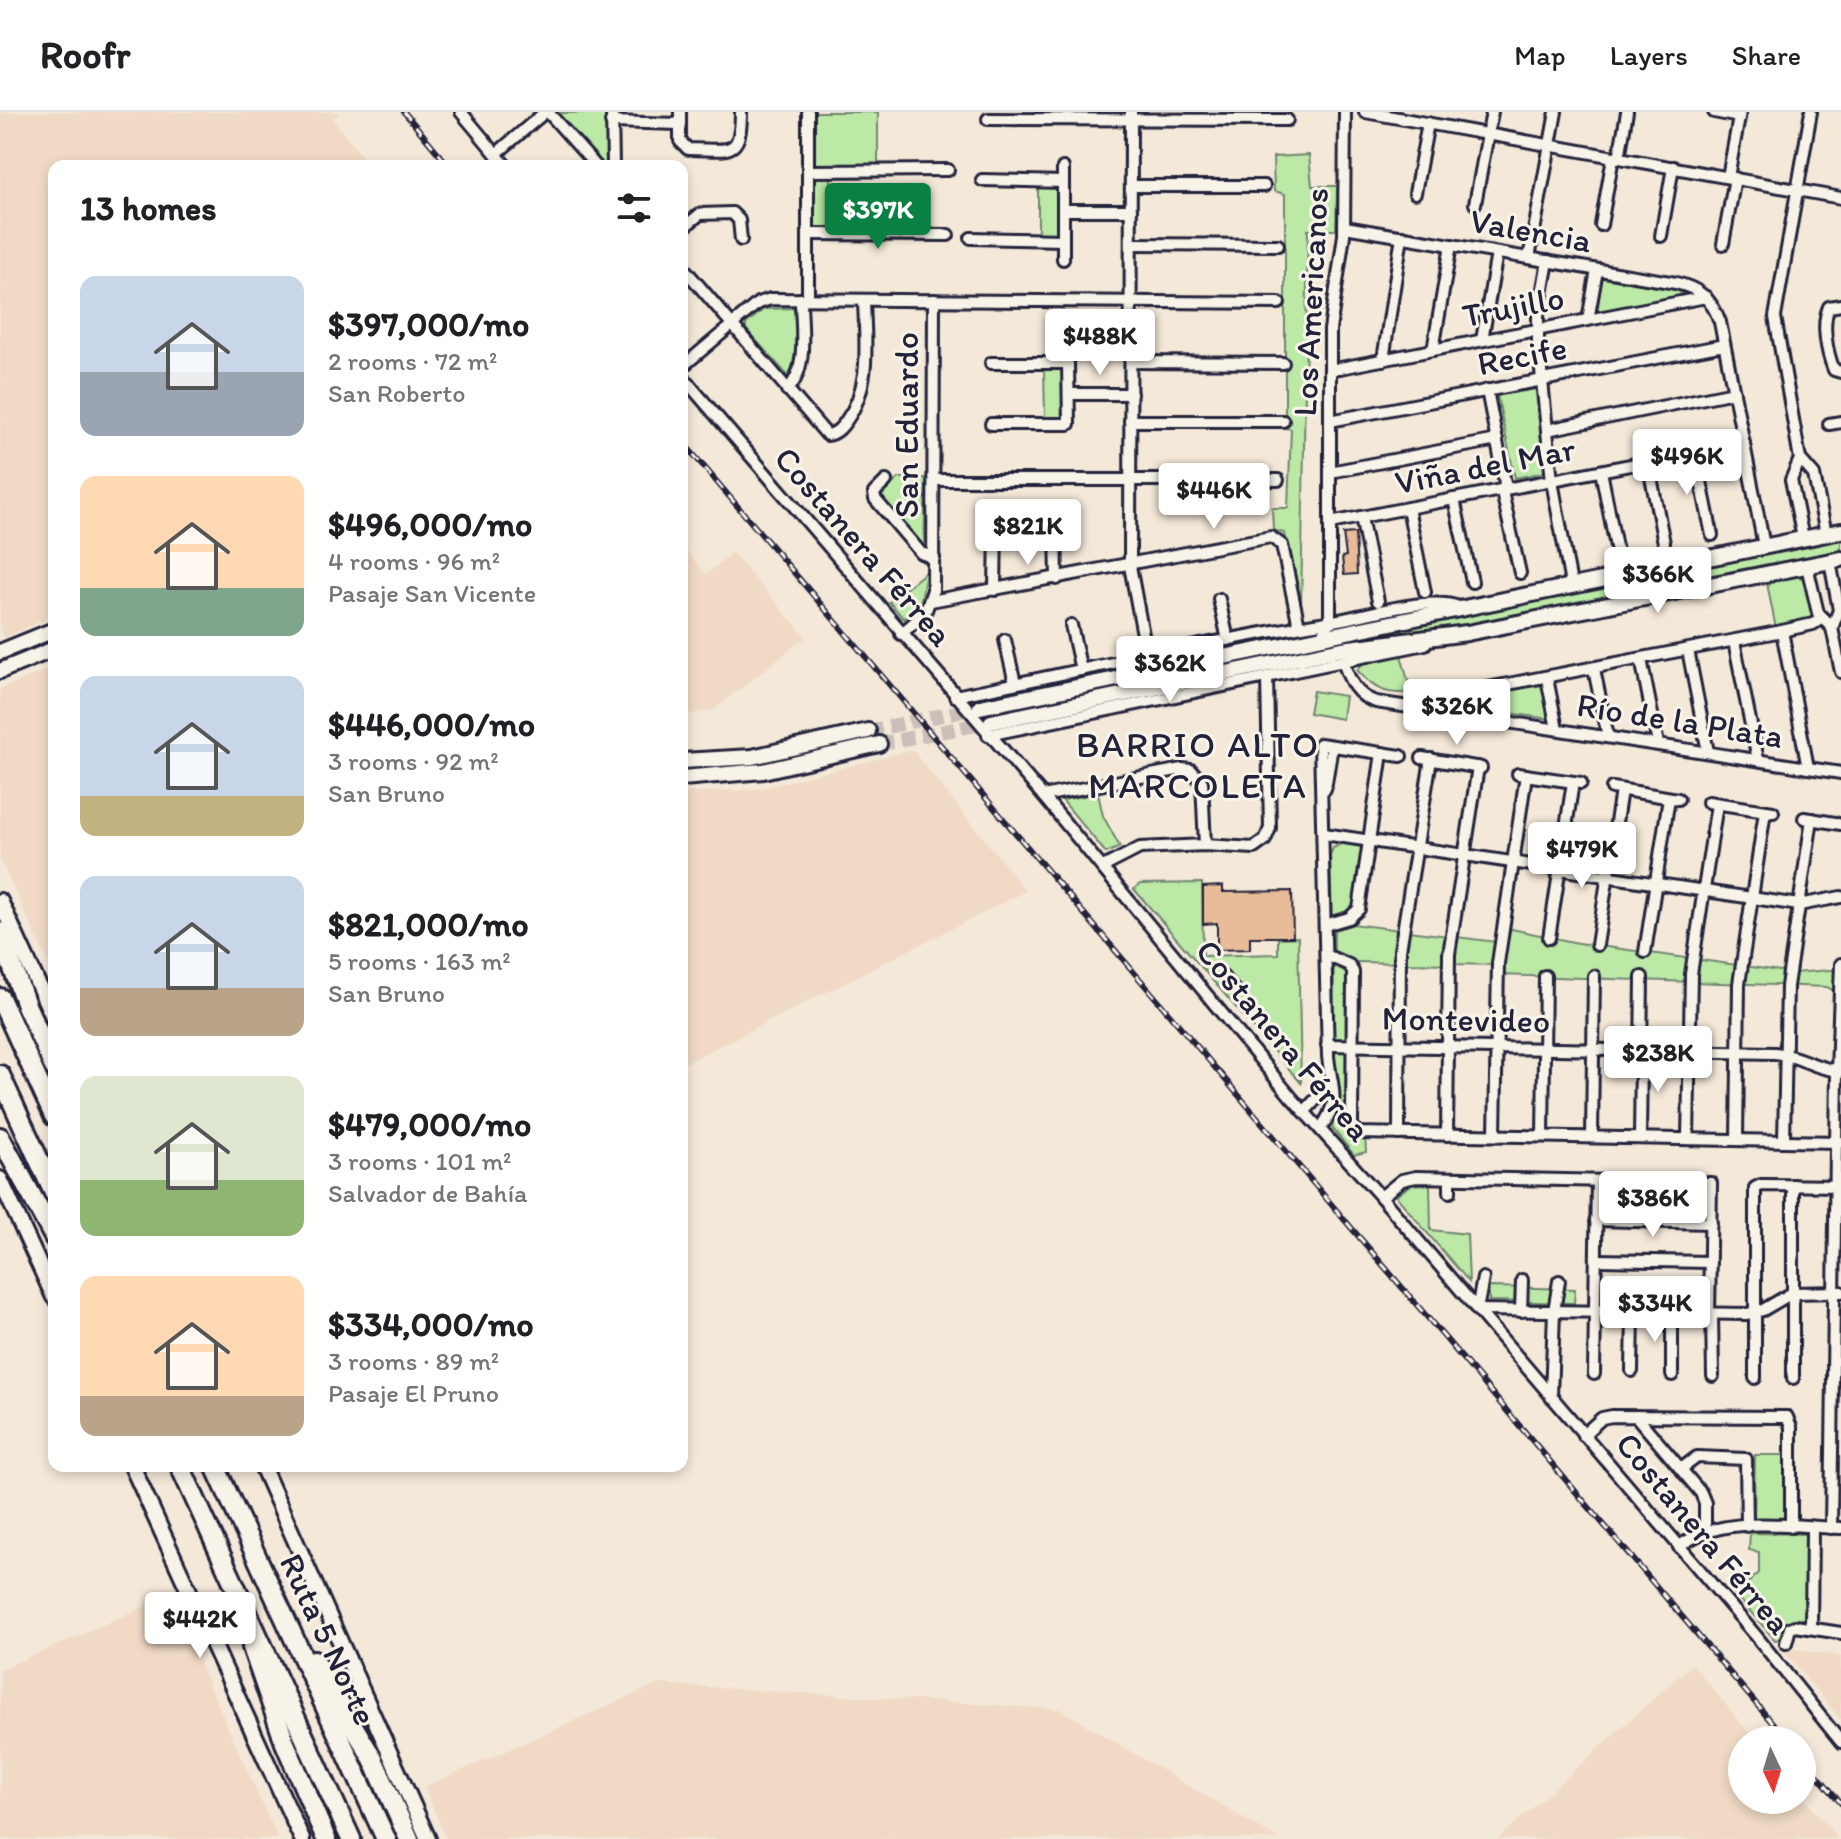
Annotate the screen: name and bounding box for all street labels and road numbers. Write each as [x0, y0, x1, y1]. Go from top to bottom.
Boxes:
street label: Los Americanos [1284, 187, 1337, 418]
street label: Valencia [1467, 200, 1595, 261]
street label: Trujillo [1459, 277, 1567, 336]
street label: Recife [1474, 327, 1570, 384]
street label: San Eduardo [886, 332, 927, 518]
street label: Viña del Mar [1392, 428, 1579, 503]
street label: Costanera Férrea [766, 438, 962, 655]
street label: Río de la Plata [1574, 684, 1786, 757]
street label: Costanera Férrea [1187, 931, 1380, 1150]
street label: Montevideo [1381, 998, 1551, 1041]
street label: Costanera Férrea [1607, 1424, 1800, 1643]
street label: Ruta 5 Norte [271, 1547, 386, 1732]

